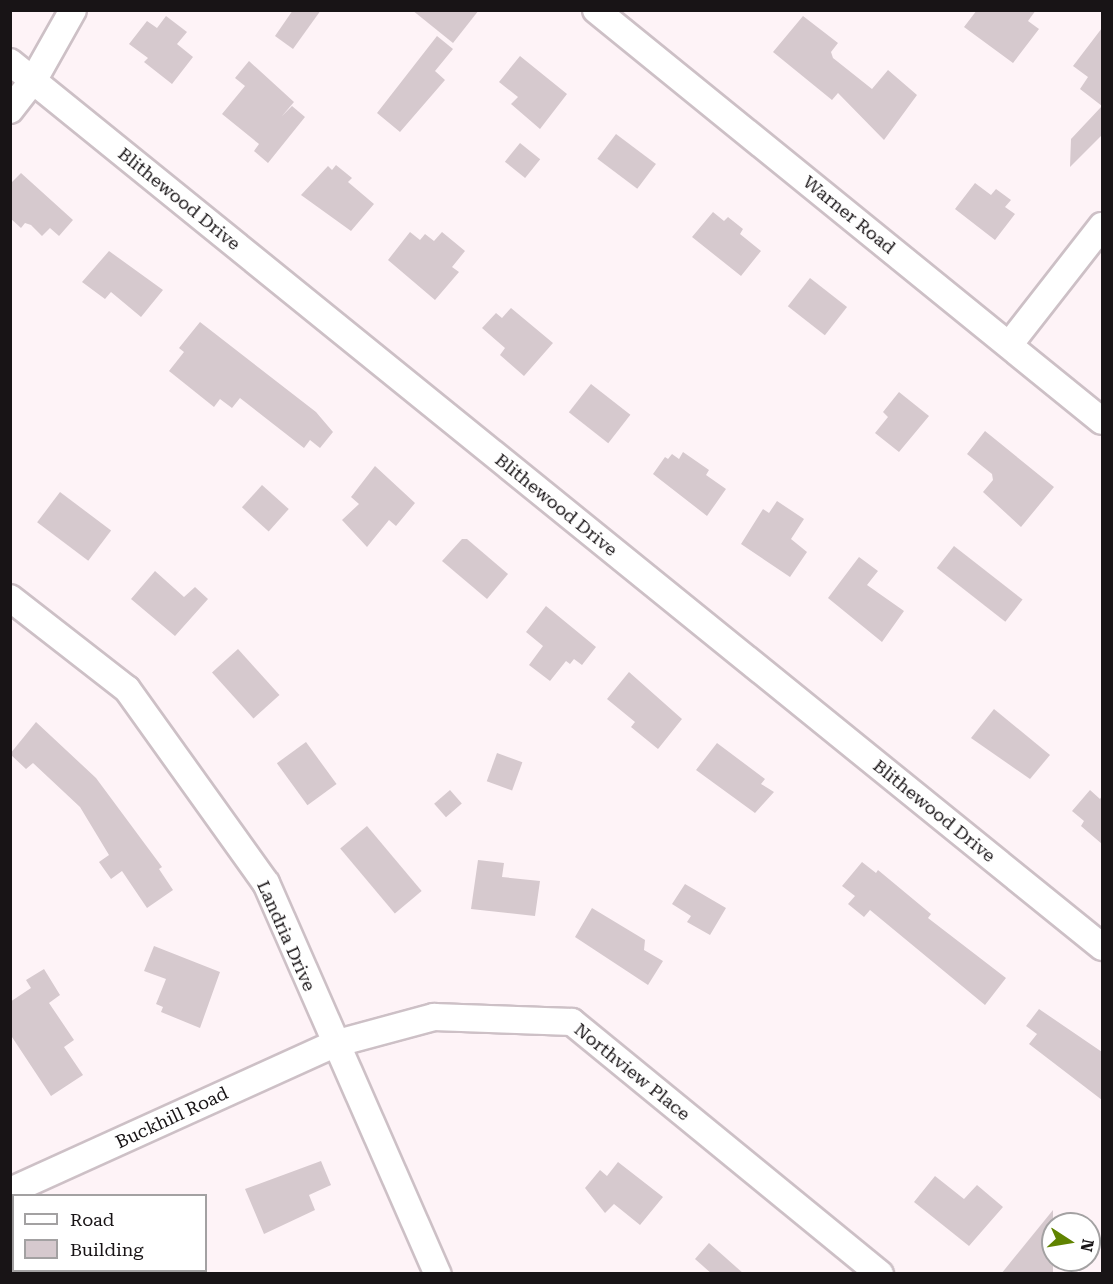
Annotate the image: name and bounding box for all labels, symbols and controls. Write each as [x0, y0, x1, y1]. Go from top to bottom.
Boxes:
street label: Blithewood Drive [113, 143, 245, 255]
street label: Warner Road [799, 171, 899, 259]
street label: Blithewood Drive [490, 449, 622, 561]
street label: Blithewood Drive [868, 755, 1000, 867]
street label: Landria Drive [252, 877, 320, 995]
street label: Northview Place [570, 1019, 694, 1125]
street label: Buckhill Road [112, 1083, 232, 1153]
legend [12, 1194, 207, 1272]
text: Road [70, 1209, 114, 1230]
north arrow [1041, 1212, 1101, 1272]
text: N [1077, 1237, 1098, 1253]
text: Building [70, 1239, 144, 1260]

